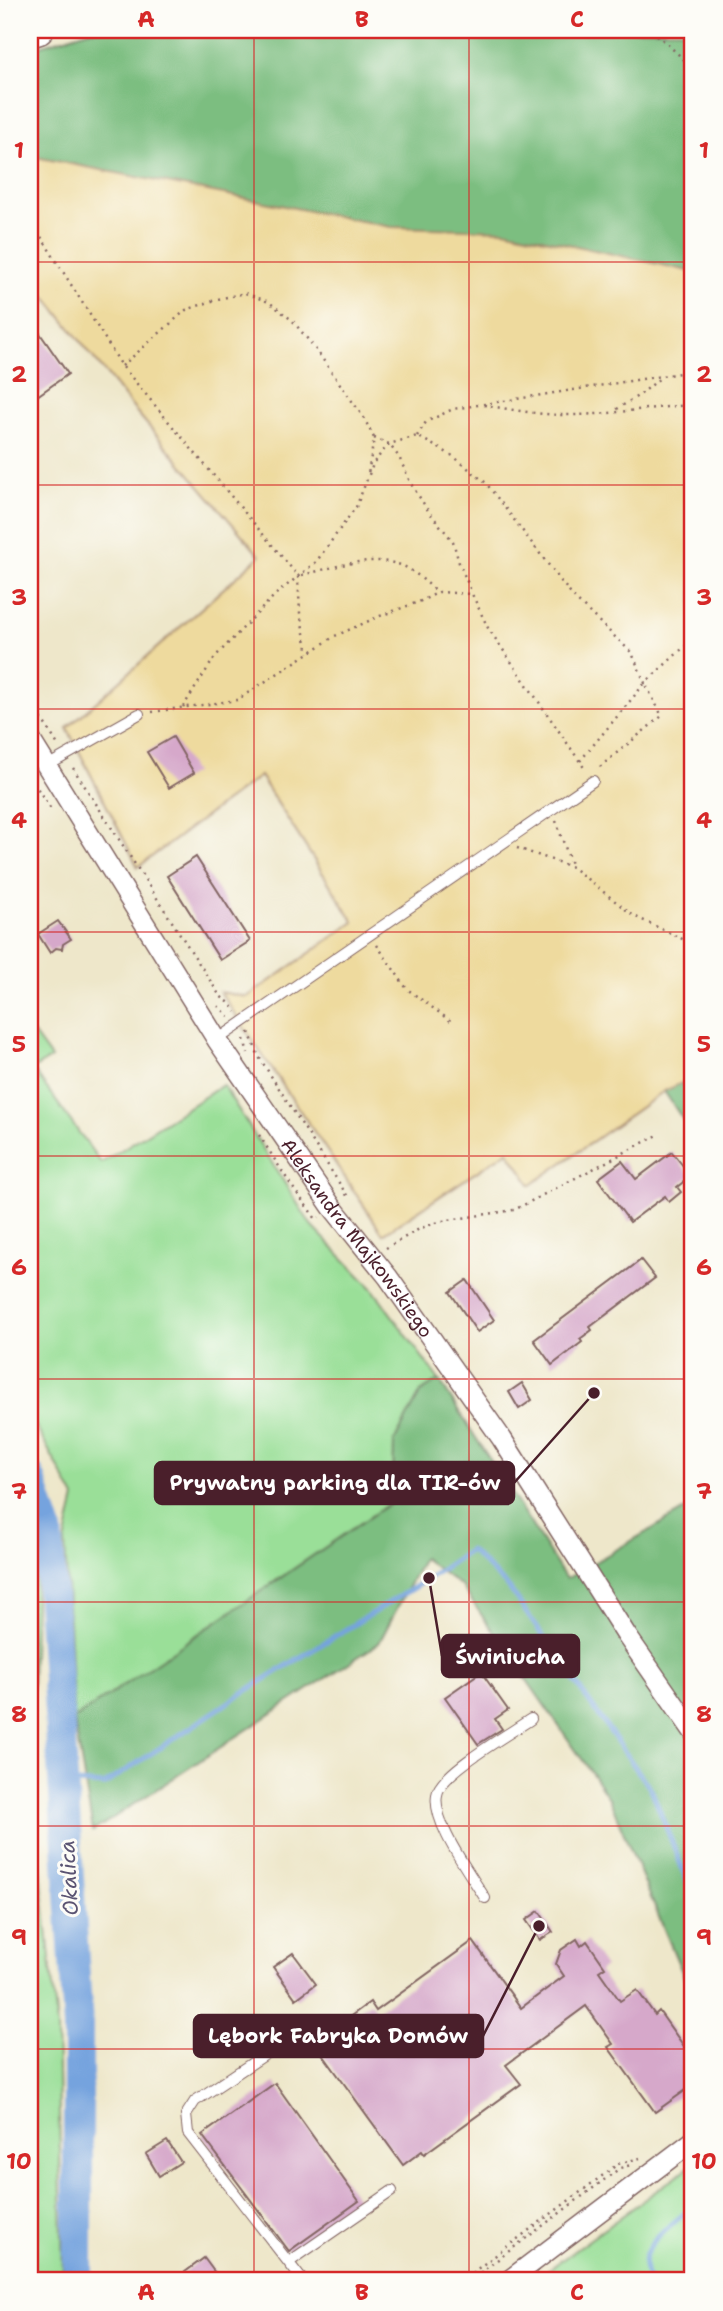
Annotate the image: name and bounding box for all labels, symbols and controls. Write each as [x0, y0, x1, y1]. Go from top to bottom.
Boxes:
text: A [137, 4, 155, 34]
text: B [355, 4, 369, 34]
text: C [570, 4, 584, 34]
text: 1 [14, 135, 24, 165]
text: 1 [699, 135, 709, 165]
text: 2 [11, 359, 27, 389]
text: 2 [696, 359, 712, 389]
text: 3 [11, 582, 27, 612]
text: 3 [696, 582, 712, 612]
text: 4 [11, 805, 27, 835]
text: 4 [696, 805, 712, 835]
text: 5 [12, 1029, 26, 1059]
text: 5 [697, 1029, 711, 1059]
street label: Aleksandra Majkowskiego [276, 1133, 439, 1342]
text: 6 [11, 1252, 27, 1282]
text: 6 [696, 1252, 712, 1282]
callout: Prywatny parking dla TIR-ów [155, 1462, 514, 1504]
text: Prywatny parking dla TIR-ów [170, 1469, 500, 1497]
text: 7 [11, 1476, 27, 1506]
text: 7 [696, 1476, 712, 1506]
callout: Świniucha [442, 1635, 579, 1677]
text: Świniucha [455, 1642, 565, 1671]
text: 8 [11, 1699, 27, 1729]
text: 8 [696, 1699, 712, 1729]
water label: Okalica [53, 1840, 85, 1916]
text: 9 [11, 1922, 27, 1952]
text: 9 [696, 1922, 712, 1952]
callout: Lębork Fabryka Domów [194, 2015, 483, 2057]
text: Lębork Fabryka Domów [208, 2022, 468, 2050]
text: 10 [6, 2146, 32, 2176]
text: 10 [691, 2146, 717, 2176]
text: A [137, 2277, 155, 2307]
text: B [355, 2277, 369, 2307]
text: C [570, 2277, 584, 2307]

